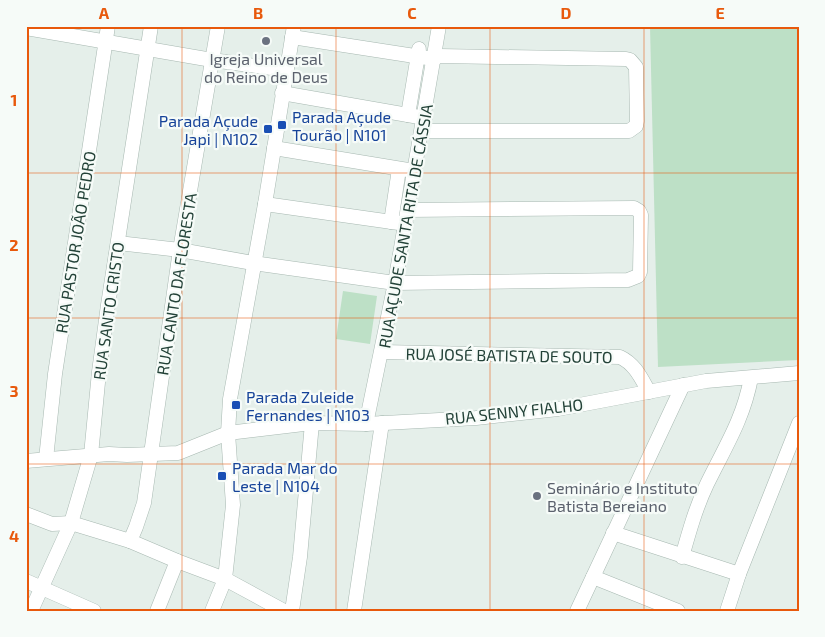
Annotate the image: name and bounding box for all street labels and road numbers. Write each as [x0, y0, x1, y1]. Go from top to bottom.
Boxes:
street label: RUA AÇUDE SANTA RITA DE CÁSSIA [374, 102, 437, 350]
street label: RUA PASTOR JOÃO PEDRO [51, 150, 99, 334]
street label: RUA CANTO DA FLORESTA [152, 191, 200, 377]
street label: RUA SANTO CRISTO [89, 241, 127, 381]
street label: RUA JOSÉ BATISTA DE SOUTO [405, 344, 613, 366]
street label: RUA SENNY FIALHO [444, 394, 584, 428]

